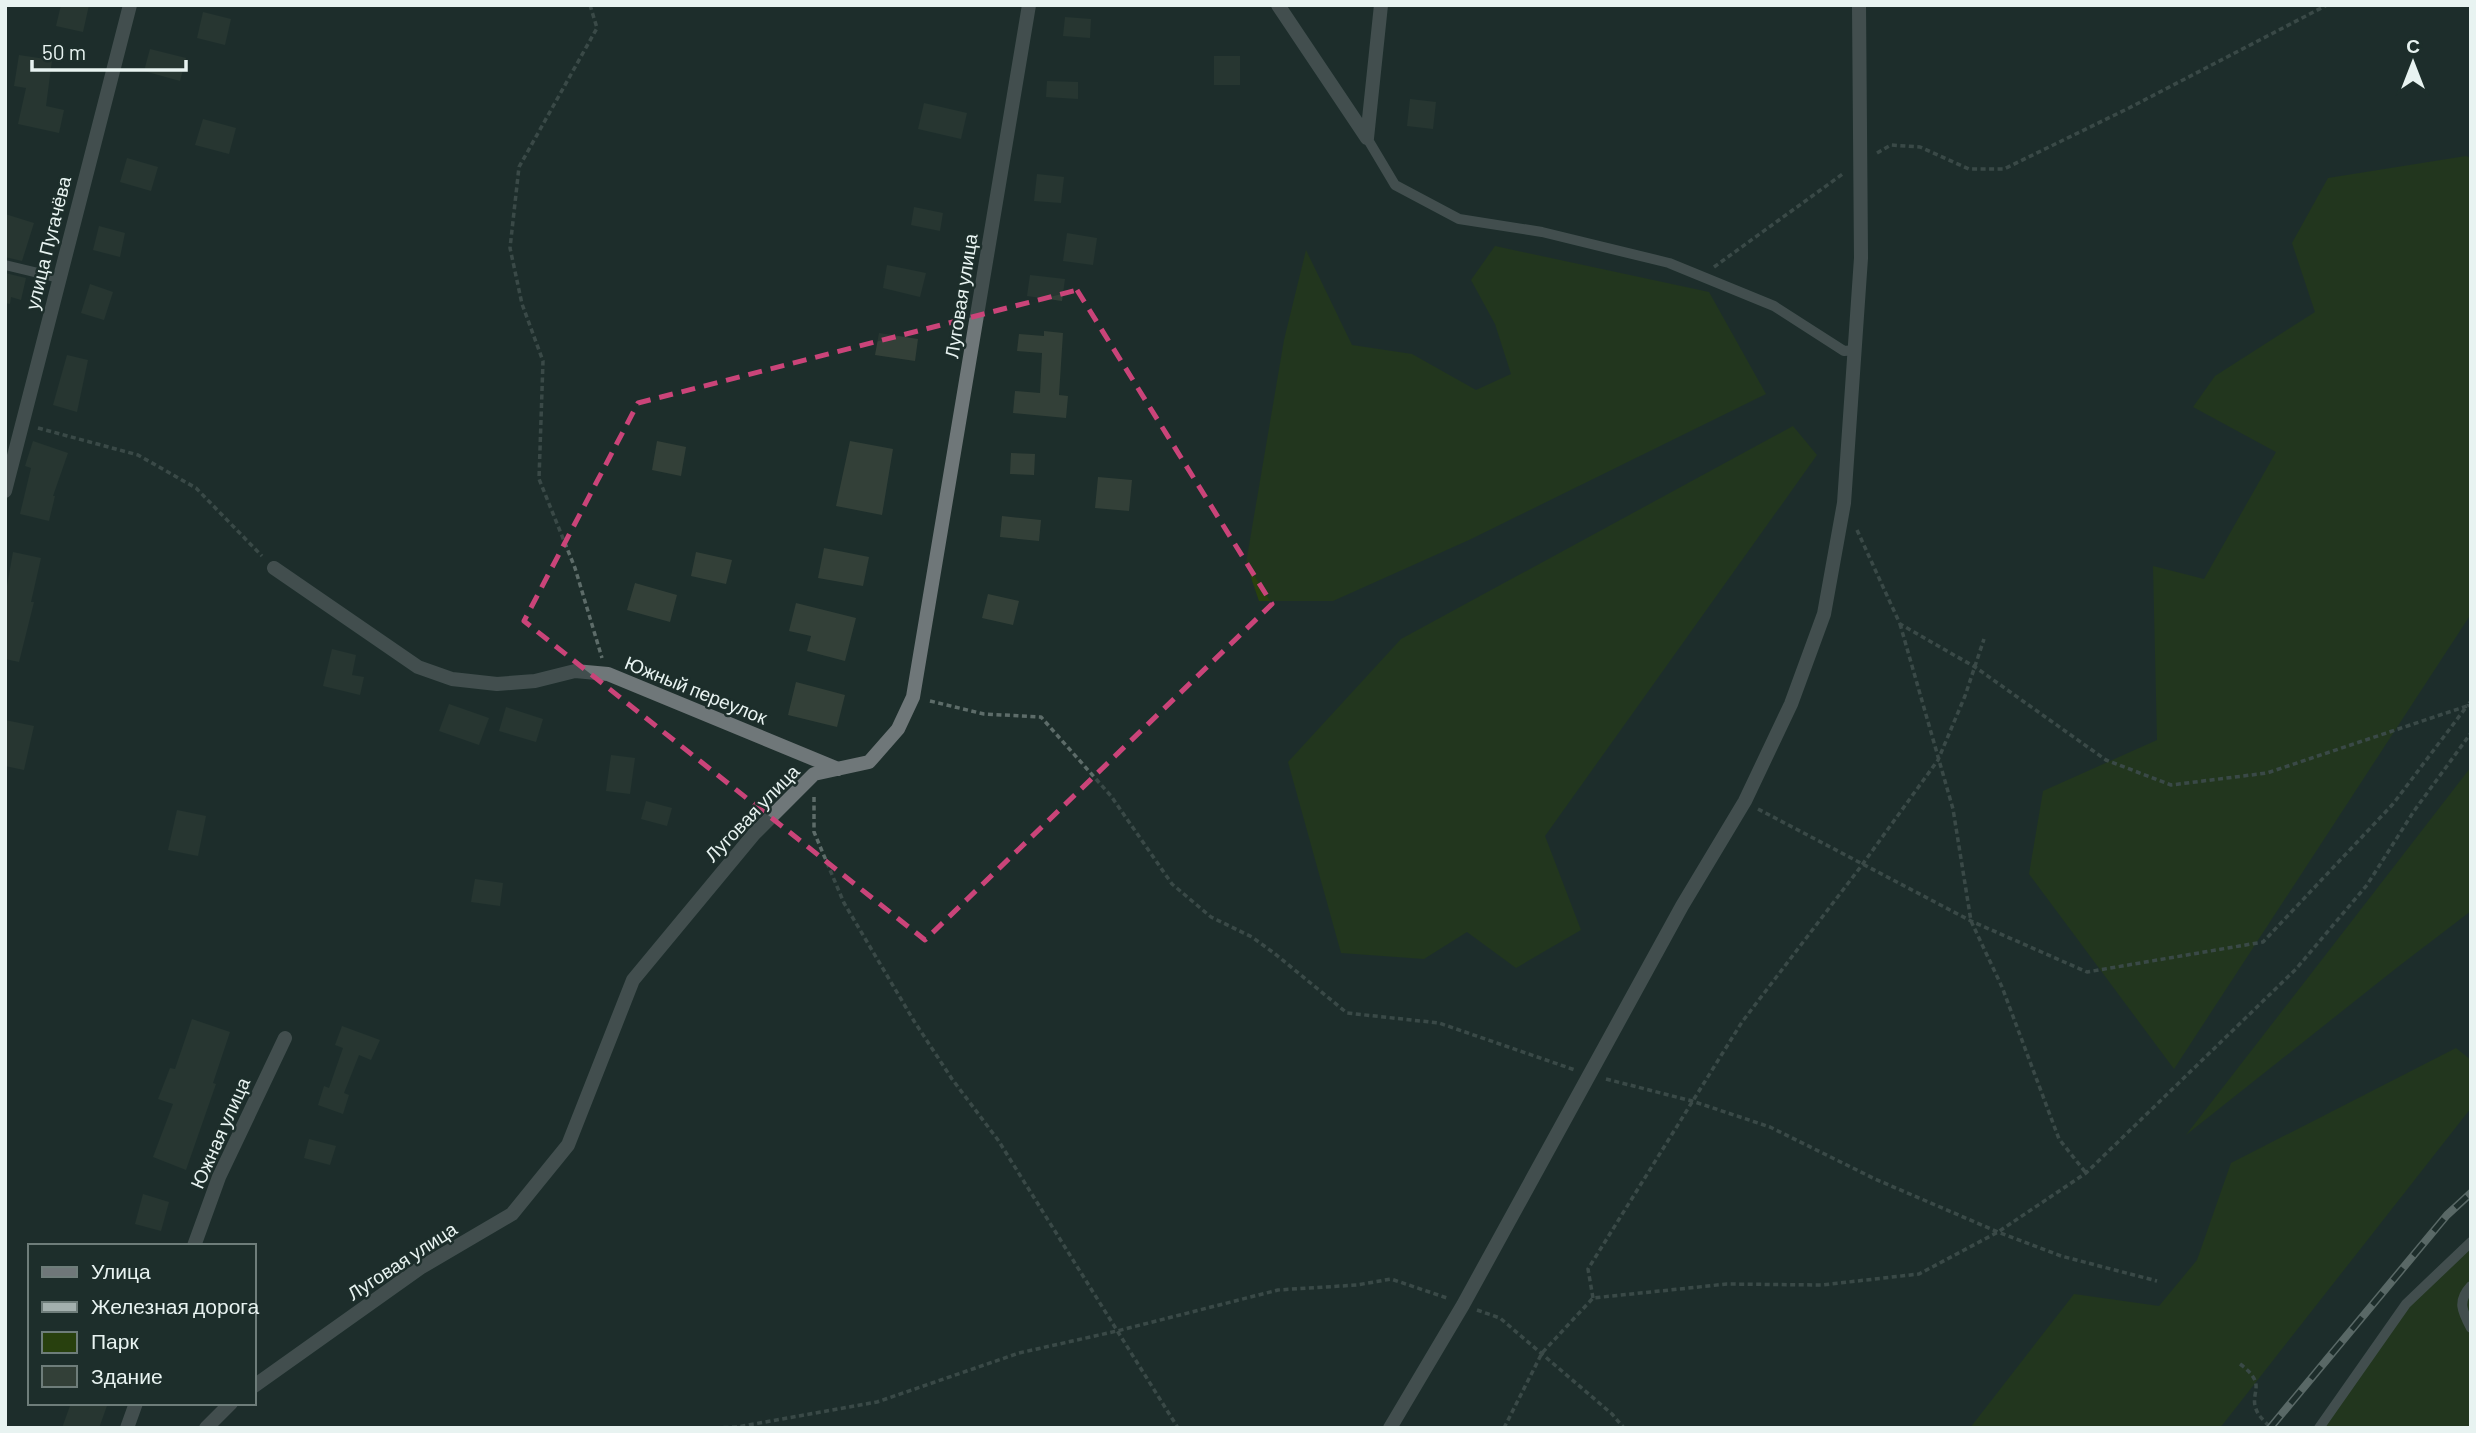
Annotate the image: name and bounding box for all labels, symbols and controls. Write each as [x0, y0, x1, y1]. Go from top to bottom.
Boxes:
scale bar [32, 28, 186, 72]
north arrow [2378, 28, 2448, 98]
text: С [2406, 34, 2420, 57]
text: 50 m [42, 39, 86, 64]
street label: улица Пугачёва [20, 173, 75, 312]
street label: Луговая улица [939, 231, 982, 360]
street label: Южный переулок [622, 650, 771, 729]
street label: Луговая улица [700, 759, 804, 866]
street label: Южная улица [185, 1073, 254, 1192]
street label: Луговая улица [343, 1216, 461, 1305]
legend [28, 1244, 256, 1405]
text: Улица [91, 1258, 151, 1283]
text: Железная дорога [91, 1293, 260, 1318]
text: Парк [91, 1328, 139, 1353]
text: Здание [91, 1363, 163, 1388]

